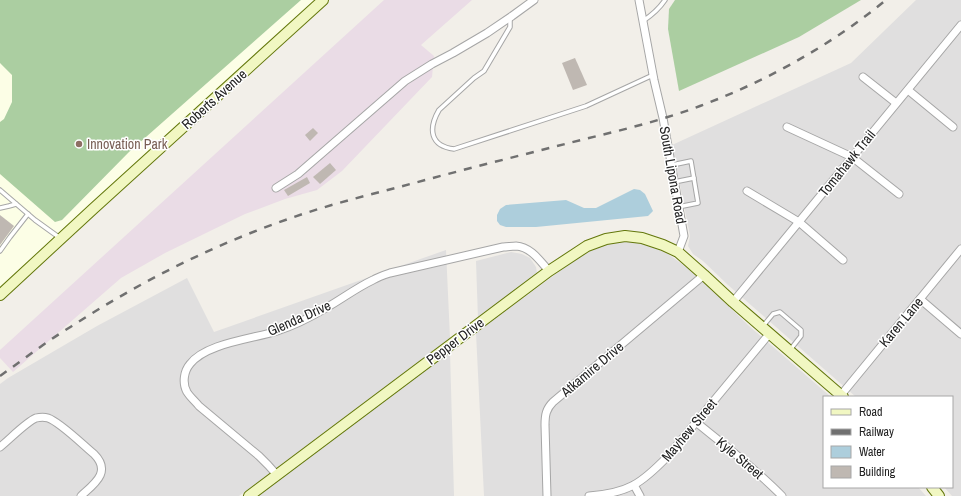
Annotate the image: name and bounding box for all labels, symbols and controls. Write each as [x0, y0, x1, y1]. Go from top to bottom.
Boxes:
street label: Roberts Avenue [178, 65, 250, 133]
street label: South Lipona Road [656, 125, 690, 225]
street label: Tomahawk Trail [815, 126, 879, 200]
place label: Innovation Park [87, 135, 168, 153]
marker: Innovation Park [74, 139, 84, 149]
street label: Karen Lane [875, 293, 927, 351]
street label: Glenda Drive [264, 296, 334, 340]
street label: Pepper Drive [423, 313, 487, 369]
street label: Atkamire Drive [556, 337, 627, 401]
street label: Mayhew Street [657, 395, 721, 465]
legend [823, 396, 953, 488]
text: Road [859, 404, 883, 420]
text: Railway [859, 424, 894, 440]
street label: Kyle Street [713, 433, 767, 483]
text: Water [859, 444, 886, 460]
text: Building [859, 464, 896, 480]

